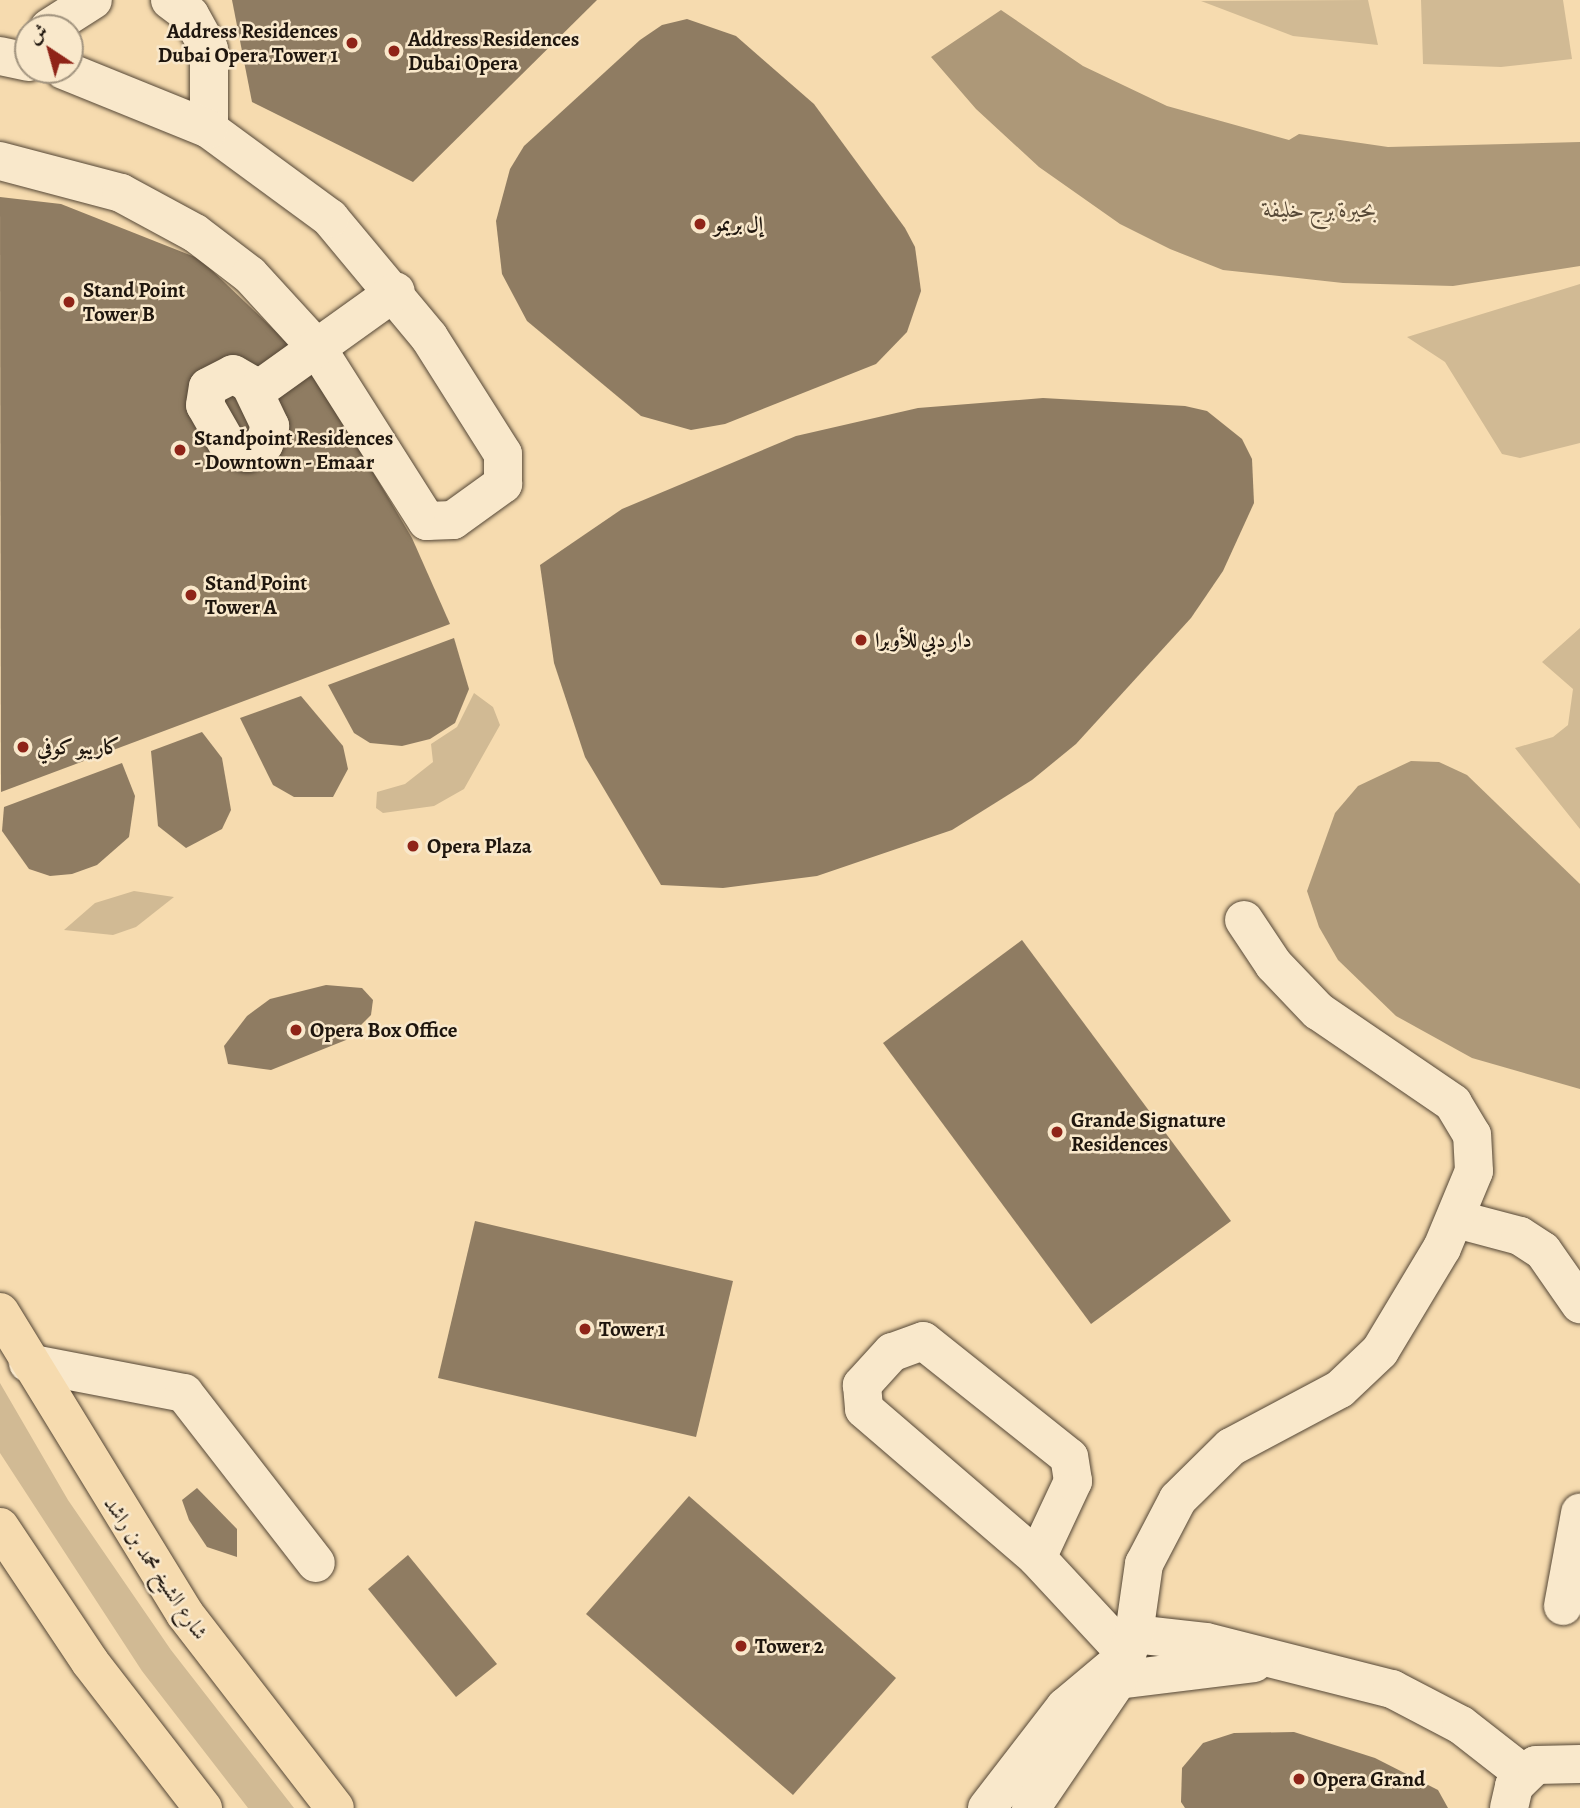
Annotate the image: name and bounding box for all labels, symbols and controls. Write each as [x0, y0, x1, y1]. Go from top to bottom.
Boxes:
north arrow [14, 14, 84, 84]
text: ش [23, 18, 53, 50]
place label: Address Residences Dubai Opera Tower 1 [158, 18, 338, 68]
place label: Address Residences Dubai Opera [408, 26, 579, 76]
marker: Address Residences Dubai Opera Tower 1 [344, 35, 360, 51]
marker: Address Residences Dubai Opera [386, 43, 402, 59]
water label: بحيرة برج خليفة [1263, 196, 1377, 224]
place label: إل بريمو [714, 211, 763, 237]
marker: إل بريمو [692, 216, 708, 232]
place label: Stand Point Tower B [83, 277, 185, 327]
marker: Stand Point Tower B [61, 294, 77, 310]
place label: Standpoint Residences - Downtown - Emaar [194, 425, 393, 475]
marker: Standpoint Residences - Downtown - Emaar [172, 442, 188, 458]
place label: Stand Point Tower A [205, 570, 307, 620]
marker: Stand Point Tower A [183, 587, 199, 603]
place label: دار دبي للأوبرا [875, 627, 972, 653]
marker: دار دبي للأوبرا [853, 632, 869, 648]
place label: كاريبو كوفي [37, 734, 120, 760]
marker: كاريبو كوفي [15, 739, 31, 755]
place label: Opera Plaza [427, 833, 532, 859]
marker: Opera Plaza [405, 838, 421, 854]
place label: Opera Box Office [310, 1017, 457, 1043]
marker: Opera Box Office [288, 1022, 304, 1038]
place label: Grande Signature Residences [1071, 1107, 1226, 1157]
marker: Grande Signature Residences [1049, 1124, 1065, 1140]
place label: Tower 1 [599, 1316, 665, 1342]
marker: Tower 1 [577, 1321, 593, 1337]
street label: شارع الشيخ محمد بن راشد [99, 1492, 213, 1644]
place label: Tower 2 [755, 1633, 824, 1659]
marker: Tower 2 [733, 1638, 749, 1654]
place label: Opera Grand [1313, 1766, 1425, 1792]
marker: Opera Grand [1291, 1771, 1307, 1787]

